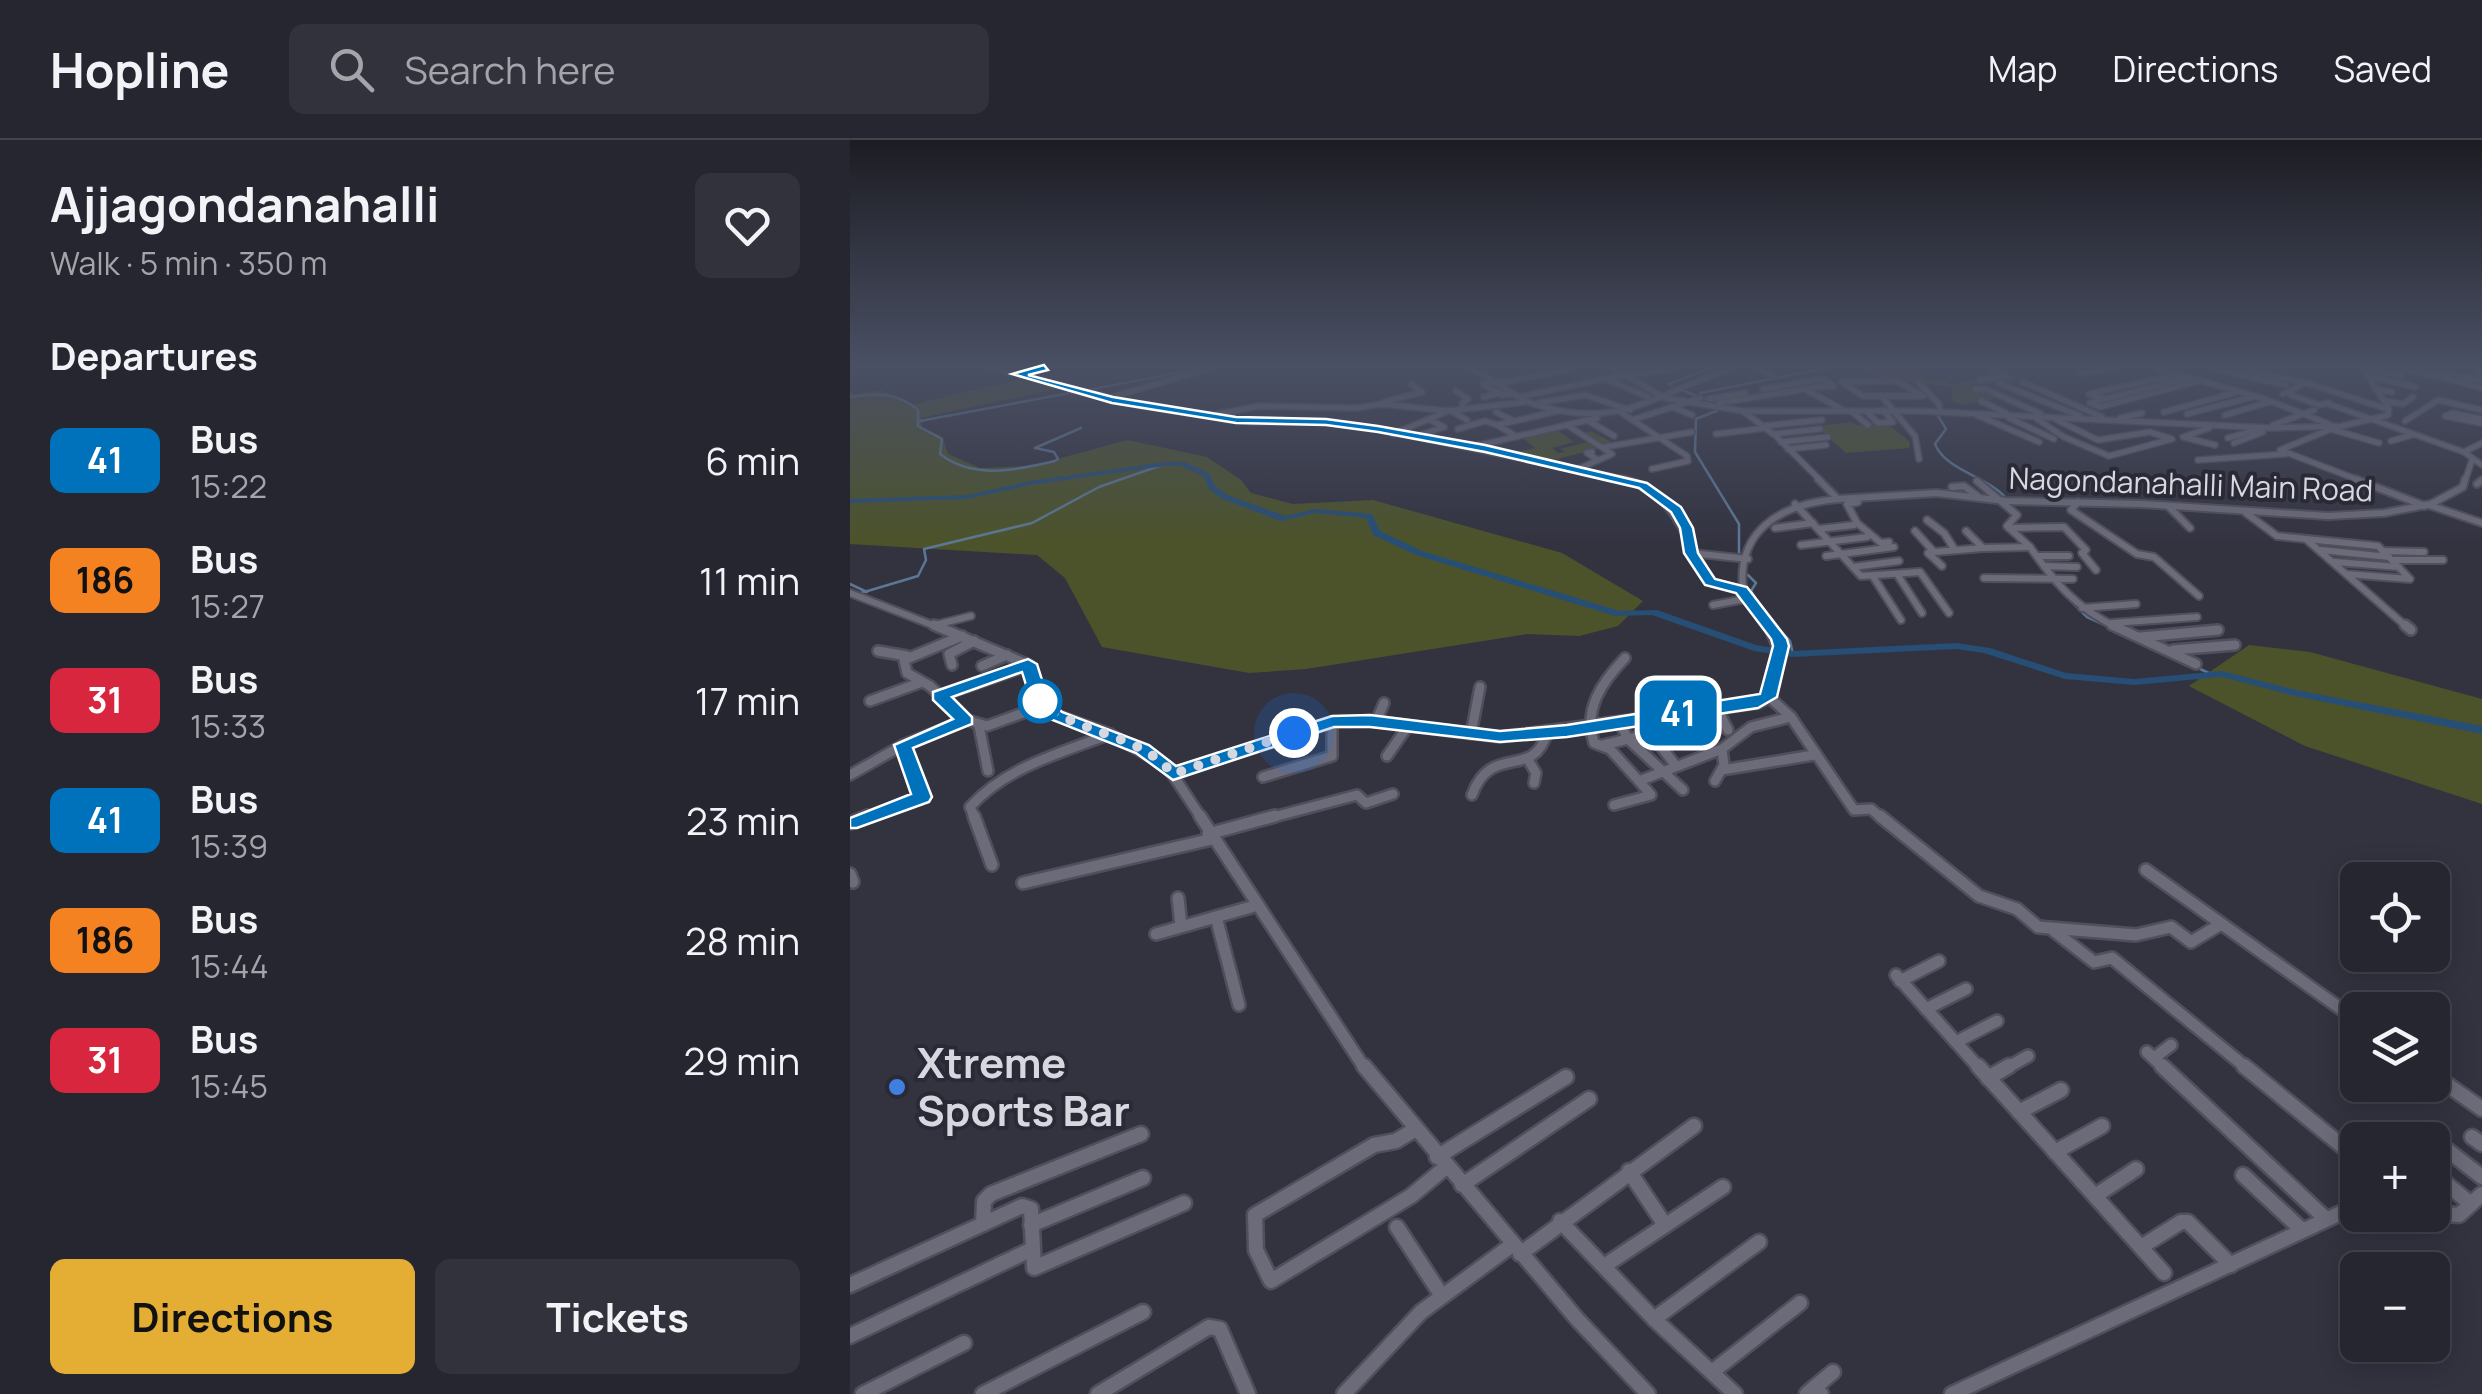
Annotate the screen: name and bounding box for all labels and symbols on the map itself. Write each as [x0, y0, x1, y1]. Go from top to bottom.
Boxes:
street label: Nagondanahalli Main Road [2008, 457, 2374, 510]
unlabelled marker [1019, 680, 1061, 722]
line badge: 41 [1633, 680, 1723, 746]
your location [1269, 708, 1319, 758]
place label: Xtreme Sports Bar [917, 1033, 1130, 1139]
marker: Xtreme Sports Bar [886, 1076, 908, 1098]

